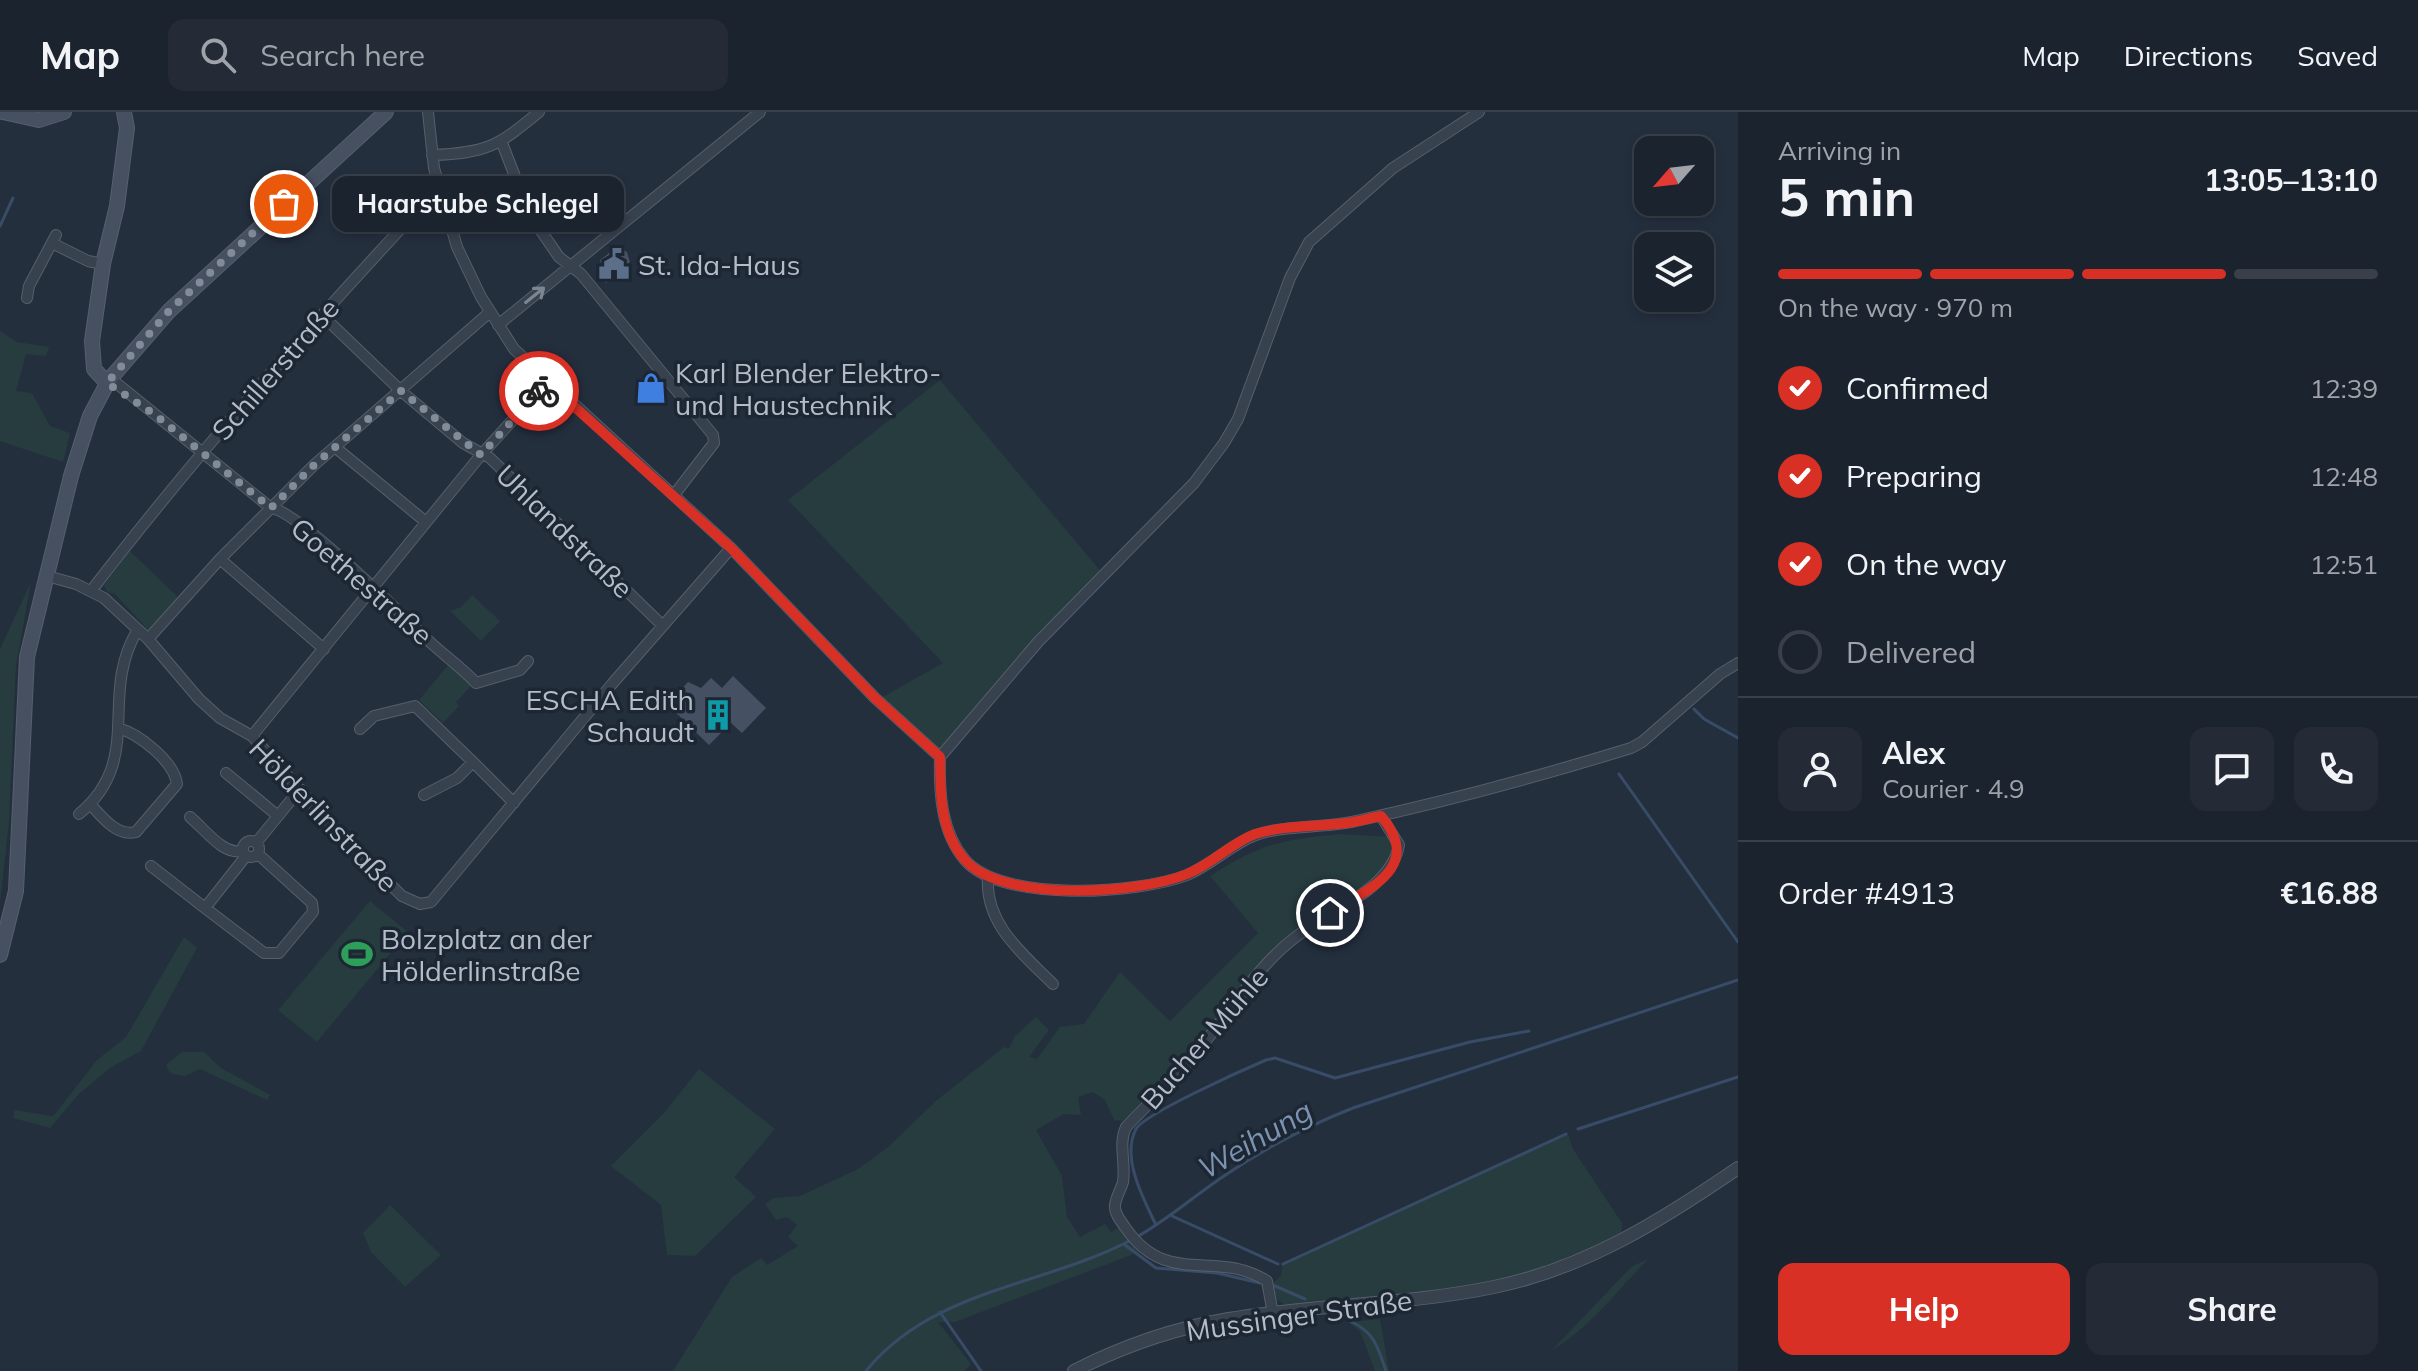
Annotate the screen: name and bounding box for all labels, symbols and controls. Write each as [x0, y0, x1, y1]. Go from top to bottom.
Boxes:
search box [168, 19, 728, 91]
text: Map [40, 31, 120, 79]
icon: search [196, 33, 240, 77]
text: Search here [260, 36, 425, 74]
text: Map [2022, 38, 2080, 73]
text: Directions [2124, 38, 2253, 73]
text: Saved [2297, 38, 2378, 73]
text: Arriving in [1778, 134, 1901, 167]
north arrow [1634, 136, 1714, 216]
map controls [1634, 136, 1714, 312]
text: 13:05–13:10 [2204, 161, 2378, 199]
text: 5 min [1778, 164, 1915, 229]
pin [250, 170, 318, 238]
callout: Haarstube Schlegel [332, 176, 624, 232]
icon: bag [262, 182, 306, 226]
text: Haarstube Schlegel [357, 187, 599, 220]
button: layers [1634, 232, 1714, 312]
public building icon: St. Ida-Haus [597, 247, 631, 281]
place label: St. Ida-Haus [638, 247, 800, 282]
one-way arrow [524, 286, 544, 304]
street label: Schillerstraße [204, 291, 346, 447]
text: On the way · 970 m [1778, 291, 2013, 324]
courier [499, 351, 579, 431]
place label: Karl Blender Elektro- und Haustechnik [675, 355, 941, 422]
icon: check [1778, 366, 1822, 410]
icon: bike [517, 369, 561, 413]
text: Confirmed [1846, 369, 1989, 407]
shop icon: Karl Blender Elektro- und Haustechnik [634, 371, 668, 405]
text: 12:39 [2310, 372, 2378, 405]
icon: check [1778, 454, 1822, 498]
street label: Uhlandstraße [489, 457, 641, 605]
text: Preparing [1846, 457, 1982, 495]
text: 12:48 [2310, 460, 2378, 493]
street label: Goethestraße [284, 510, 440, 652]
icon: check [1778, 542, 1822, 586]
text: On the way [1846, 545, 2006, 583]
text: 12:51 [2310, 548, 2378, 581]
text: Delivered [1846, 633, 1976, 671]
place label: ESCHA Edith Schaudt [526, 682, 694, 749]
building icon: ESCHA Edith Schaudt [701, 698, 735, 732]
button: person [1778, 727, 1862, 811]
button: chat [2190, 727, 2274, 811]
button: phone [2294, 727, 2378, 811]
street label: Hölderlinstraße [242, 731, 406, 899]
text: Alex [1882, 734, 1945, 772]
text: Courier · 4.9 [1882, 772, 2025, 805]
text: Order #4913 [1778, 874, 1955, 912]
text: €16.88 [2281, 874, 2378, 912]
pin [1296, 879, 1364, 947]
icon: home [1308, 891, 1352, 935]
place label: Bolzplatz an der Hölderlinstraße [381, 921, 593, 988]
sports icon: Bolzplatz an der Hölderlinstraße [340, 937, 374, 971]
street label: Bucher Mühle [1133, 960, 1275, 1116]
water label: Weihung [1191, 1091, 1319, 1187]
button: Help [1778, 1263, 2070, 1355]
button: Share [2086, 1263, 2378, 1355]
street label: Mussinger Straße [1184, 1282, 1414, 1348]

